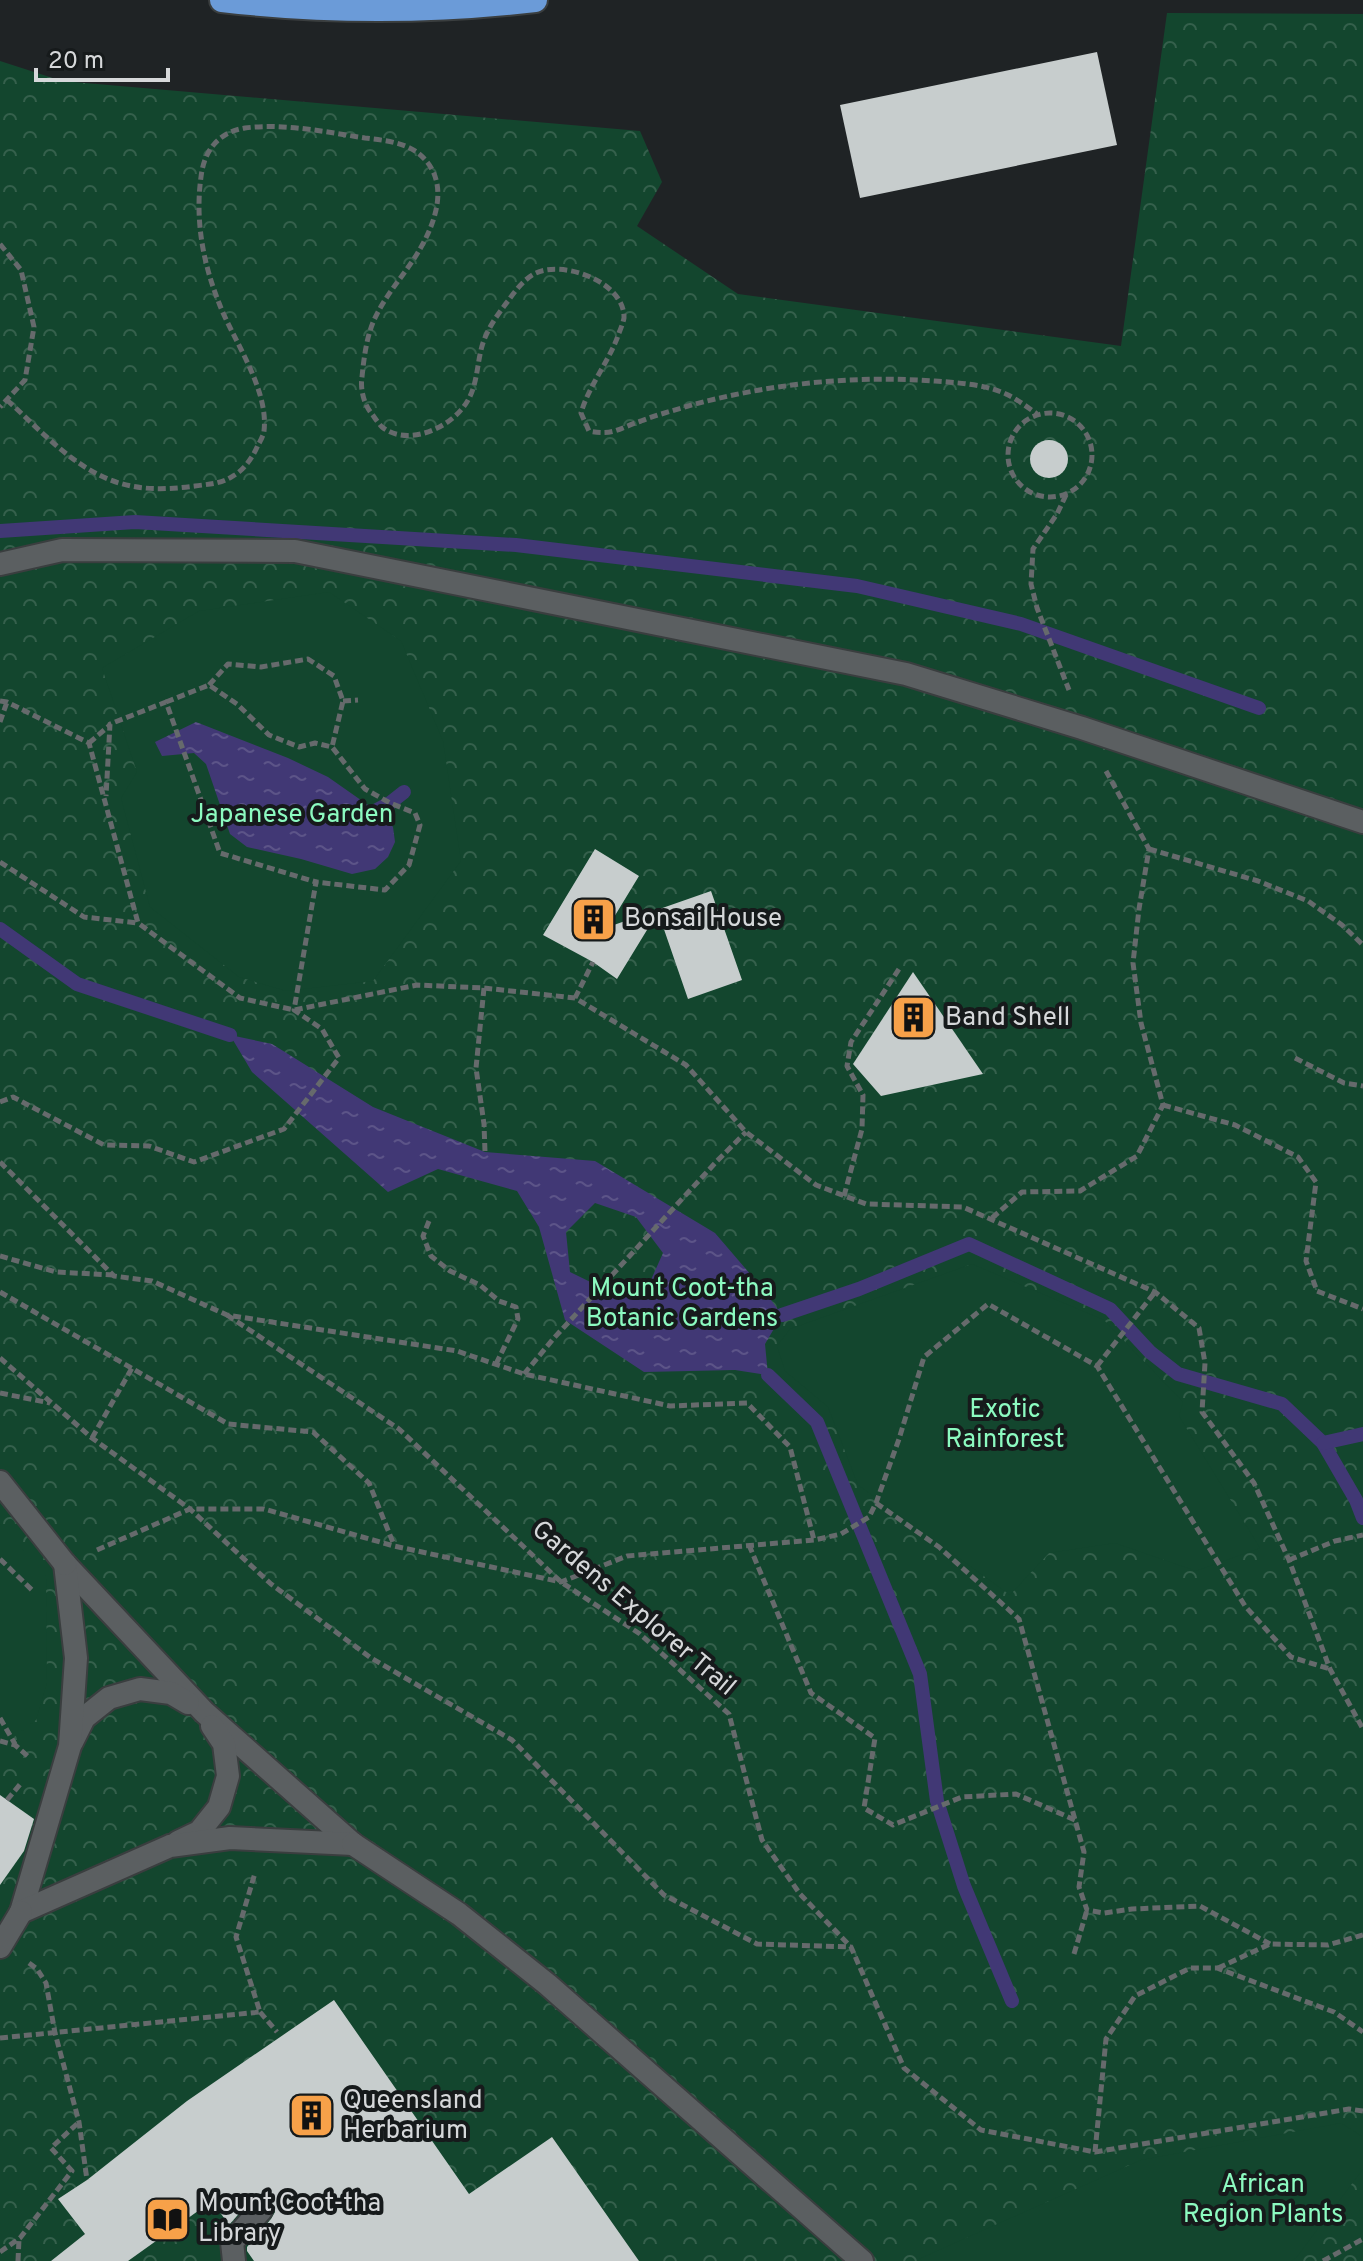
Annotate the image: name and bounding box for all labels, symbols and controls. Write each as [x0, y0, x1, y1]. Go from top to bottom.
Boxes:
scale bar [36, 32, 168, 82]
text: 20 m [48, 47, 104, 77]
park label: Japanese Garden [191, 799, 393, 832]
building icon: Bonsai House [569, 895, 617, 943]
place label: Bonsai House [624, 903, 782, 936]
building icon: Band Shell [890, 994, 938, 1042]
place label: Band Shell [945, 1002, 1070, 1035]
park label: Mount Coot-tha Botanic Gardens [586, 1273, 778, 1336]
park label: Exotic Rainforest [945, 1394, 1065, 1457]
street label: Gardens Explorer Trail [524, 1514, 742, 1704]
place label: Queensland Herbarium [343, 2085, 483, 2148]
building icon: Queensland Herbarium [288, 2092, 336, 2140]
park label: African Region Plants [1183, 2169, 1343, 2232]
place label: Mount Coot-tha Library [198, 2188, 381, 2251]
library icon: Mount Coot-tha Library [143, 2195, 191, 2243]

